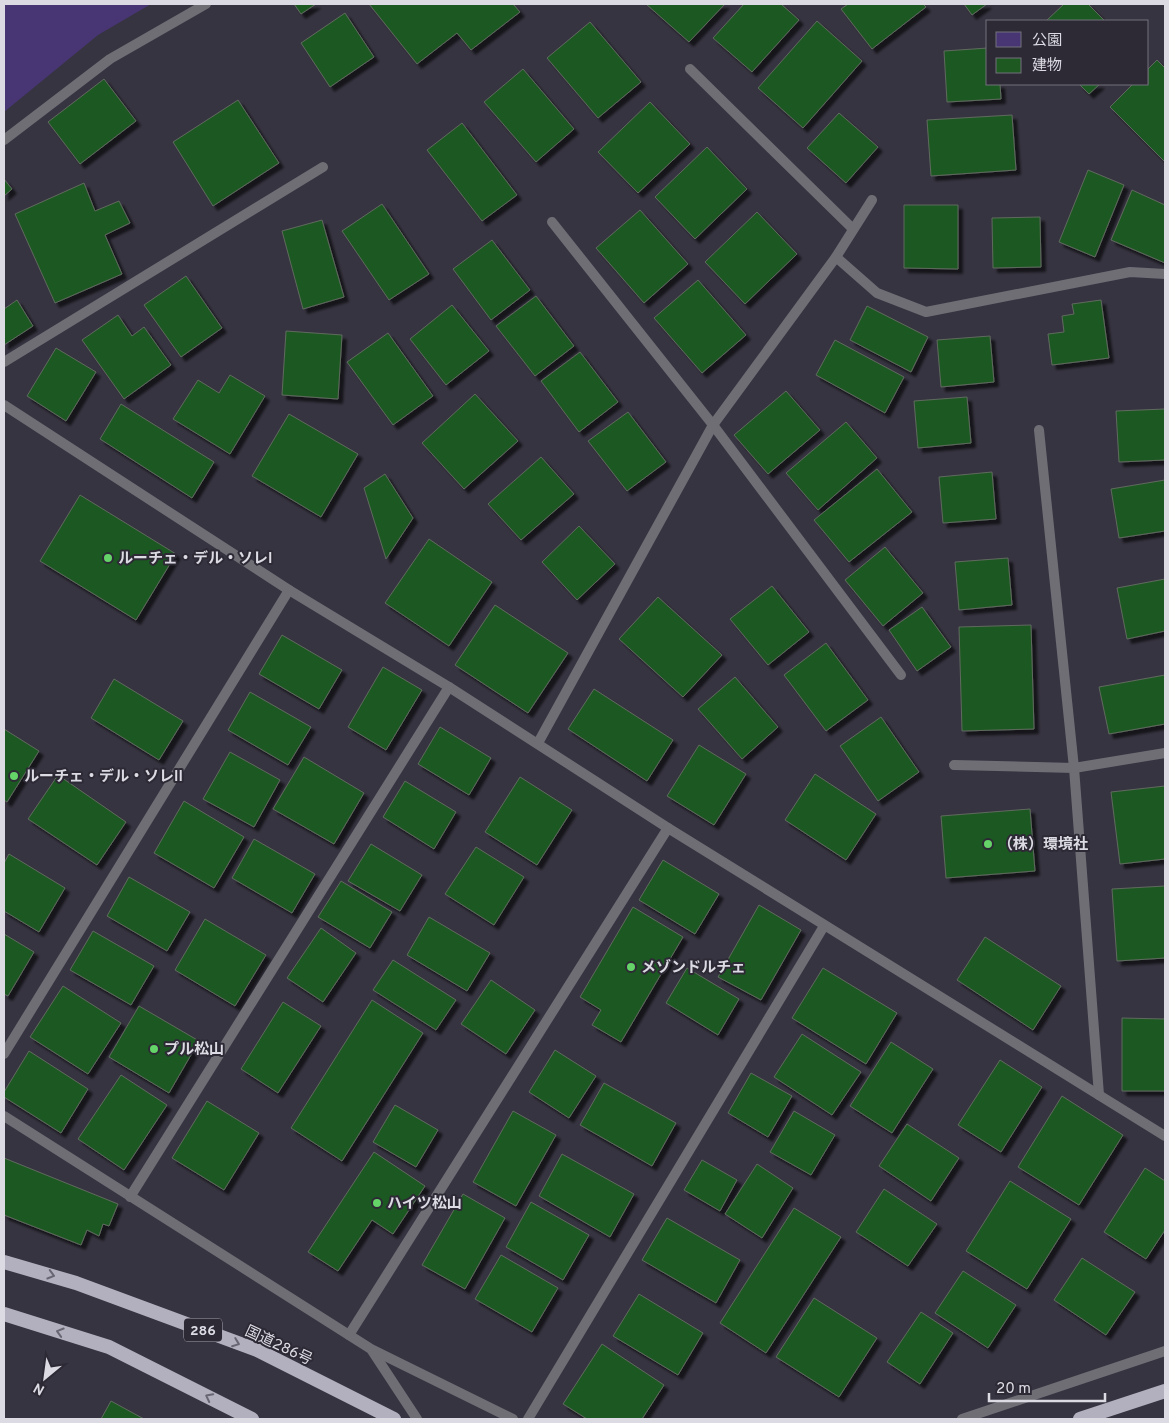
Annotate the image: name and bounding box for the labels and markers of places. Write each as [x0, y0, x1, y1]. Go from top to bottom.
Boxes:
place label: ルーチェ・デル・ソレI [118, 550, 272, 569]
marker: ルーチェ・デル・ソレI [102, 552, 114, 564]
place label: ルーチェ・デル・ソレII [24, 768, 183, 787]
marker: ルーチェ・デル・ソレII [8, 770, 20, 782]
place label: （株）環境社 [998, 835, 1088, 855]
marker: （株）環境社 [982, 838, 994, 850]
place label: メゾンドルチェ [641, 959, 746, 978]
marker: メゾンドルチェ [625, 961, 637, 973]
place label: プル松山 [164, 1041, 224, 1060]
marker: プル松山 [148, 1043, 160, 1055]
place label: ハイツ松山 [387, 1195, 462, 1214]
marker: ハイツ松山 [371, 1197, 383, 1209]

